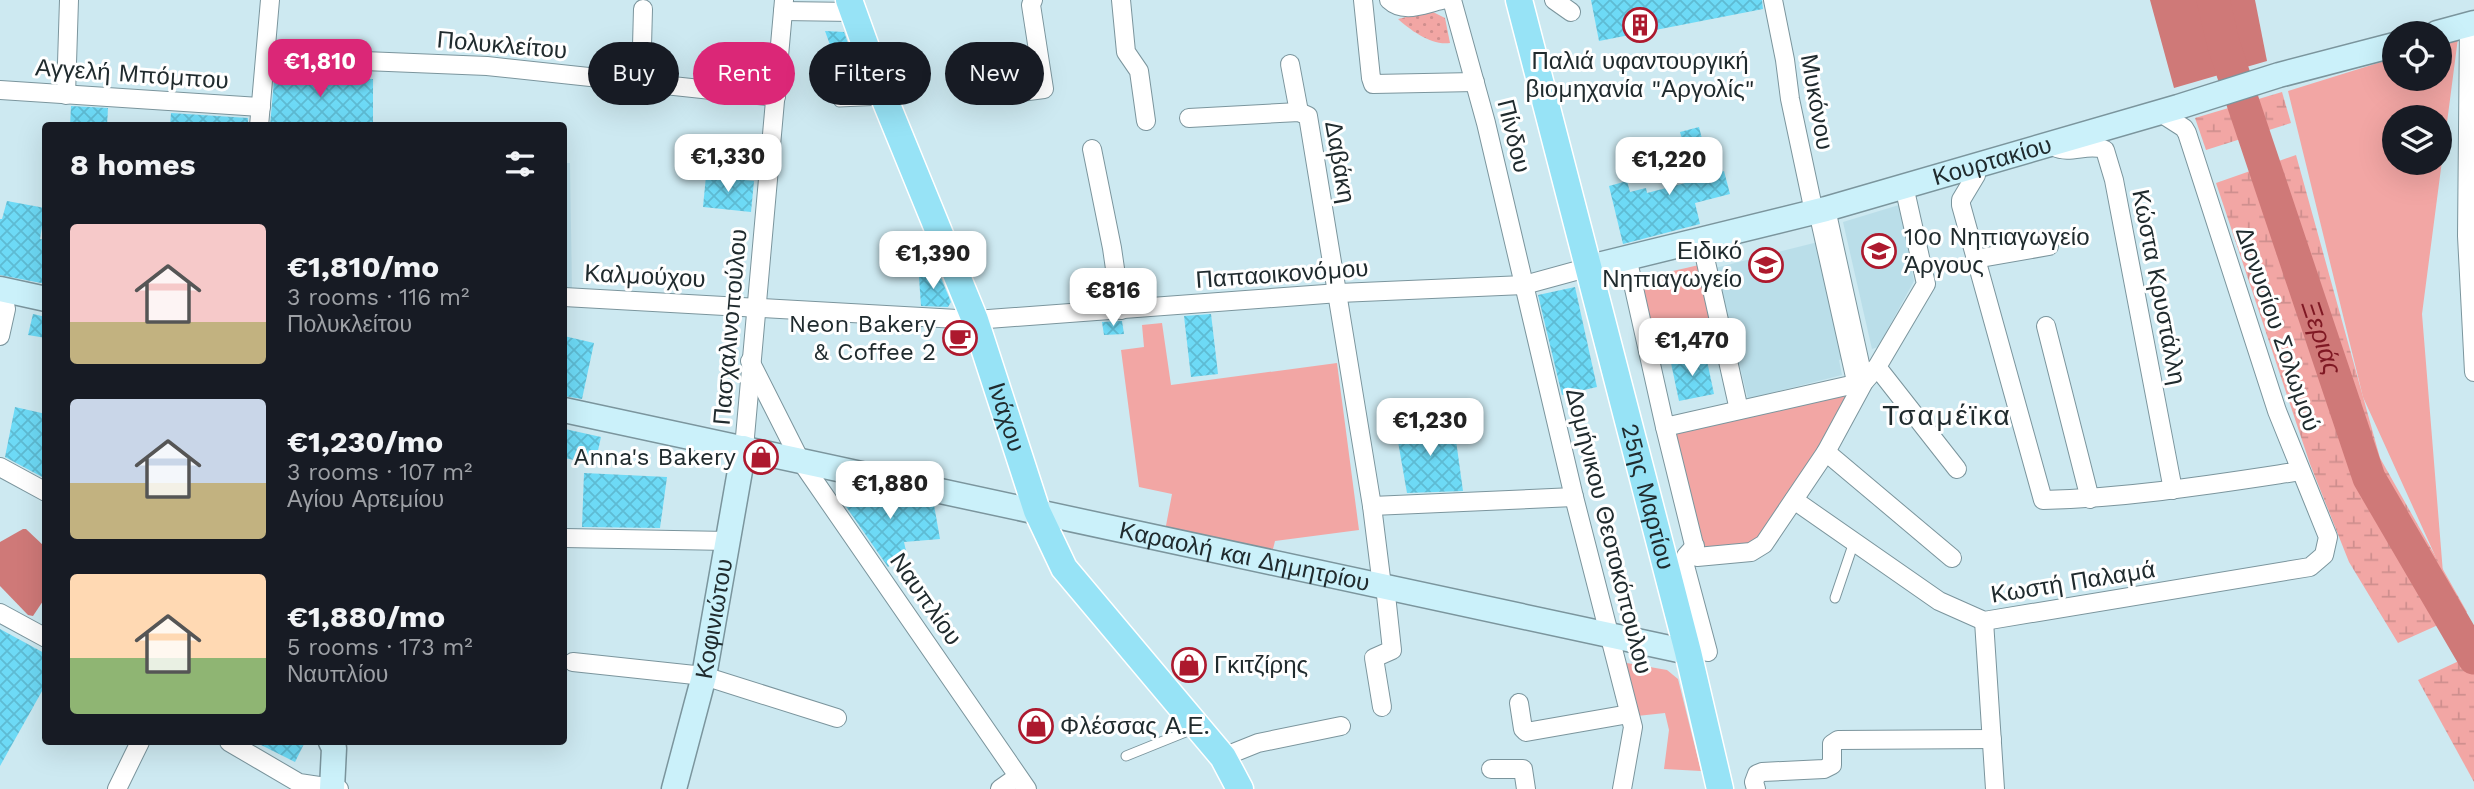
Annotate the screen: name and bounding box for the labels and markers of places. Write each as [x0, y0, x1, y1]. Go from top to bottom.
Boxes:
building icon: Παλιά υφαντουργική βιομηχανία "Αργολίς" [1621, 6, 1659, 44]
pin: €1,810 [263, 40, 377, 99]
place label: Παλιά υφαντουργική βιομηχανία "Αργολίς" [1526, 47, 1754, 103]
pin: €1,330 [671, 134, 785, 194]
pin: €1,220 [1612, 138, 1726, 197]
place label: 10ο Νηπιαγωγείο Άργους [1904, 223, 2090, 279]
pin: €1,390 [876, 232, 990, 291]
school or university icon: 10ο Νηπιαγωγείο Άργους [1860, 232, 1898, 270]
place label: Ειδικό Νηπιαγωγείο [1602, 237, 1742, 293]
school or university icon: Ειδικό Νηπιαγωγείο [1747, 246, 1785, 284]
pin: €816 [1072, 268, 1154, 328]
place label: Neon Bakery & Coffee 2 [789, 310, 937, 366]
pin: €1,470 [1635, 318, 1749, 378]
cafe icon: Neon Bakery & Coffee 2 [941, 319, 979, 357]
pin: €1,230 [1373, 398, 1487, 458]
shop icon: Anna's Bakery [742, 438, 780, 476]
place label: Anna's Bakery [573, 443, 737, 471]
pin: €1,880 [833, 462, 947, 521]
shop icon: Γκιτζίρης [1170, 646, 1208, 684]
place label: Γκιτζίρης [1214, 651, 1308, 679]
shop icon: Φλέσσας Α.Ε. [1017, 707, 1055, 745]
place label: Φλέσσας Α.Ε. [1060, 712, 1210, 740]

